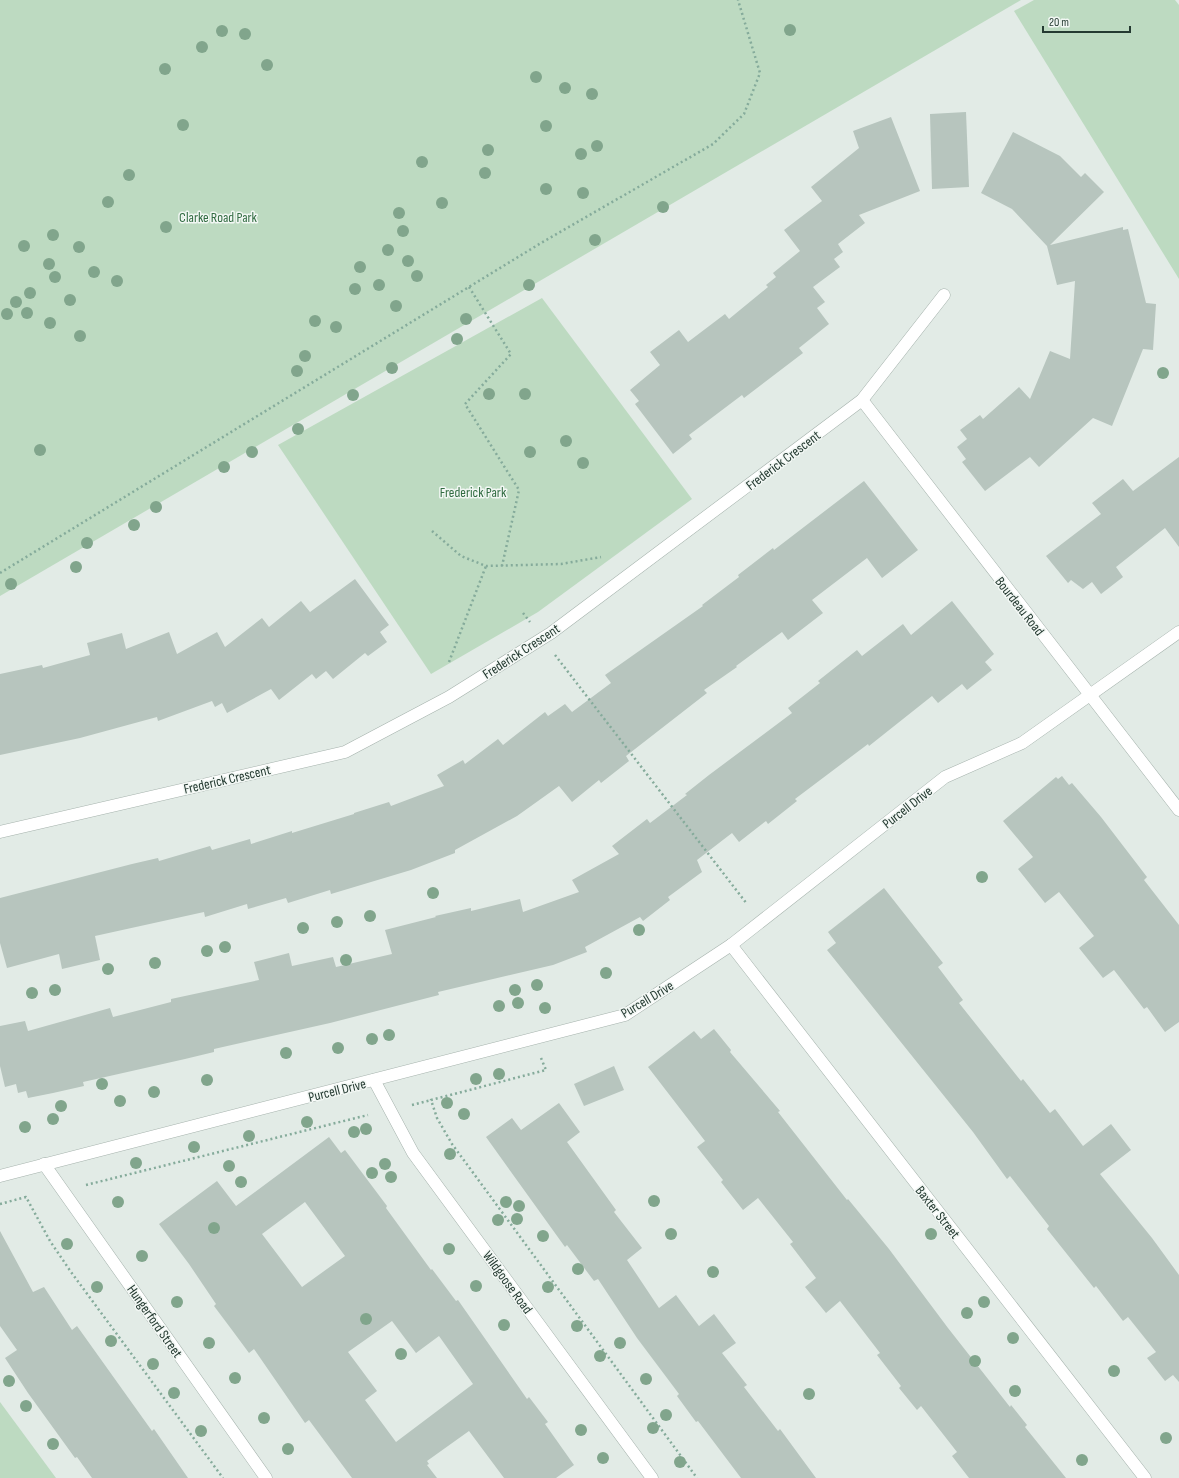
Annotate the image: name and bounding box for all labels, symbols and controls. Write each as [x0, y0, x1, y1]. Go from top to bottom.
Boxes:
scale bar [1043, 8, 1130, 34]
text: 20 m [1049, 15, 1069, 30]
park label: Clarke Road Park [179, 209, 258, 226]
street label: Frederick Crescent [743, 427, 824, 494]
park label: Frederick Park [440, 484, 507, 501]
street label: Bourdeau Road [991, 574, 1048, 639]
street label: Frederick Crescent [479, 620, 563, 683]
street label: Frederick Crescent [182, 761, 272, 798]
street label: Purcell Drive [879, 783, 936, 832]
street label: Purcell Drive [618, 977, 677, 1022]
street label: Purcell Drive [307, 1075, 368, 1106]
street label: Baxter Street [912, 1182, 964, 1242]
street label: Wildgoose Road [479, 1248, 536, 1317]
street label: Hungerford Street [123, 1281, 186, 1361]

